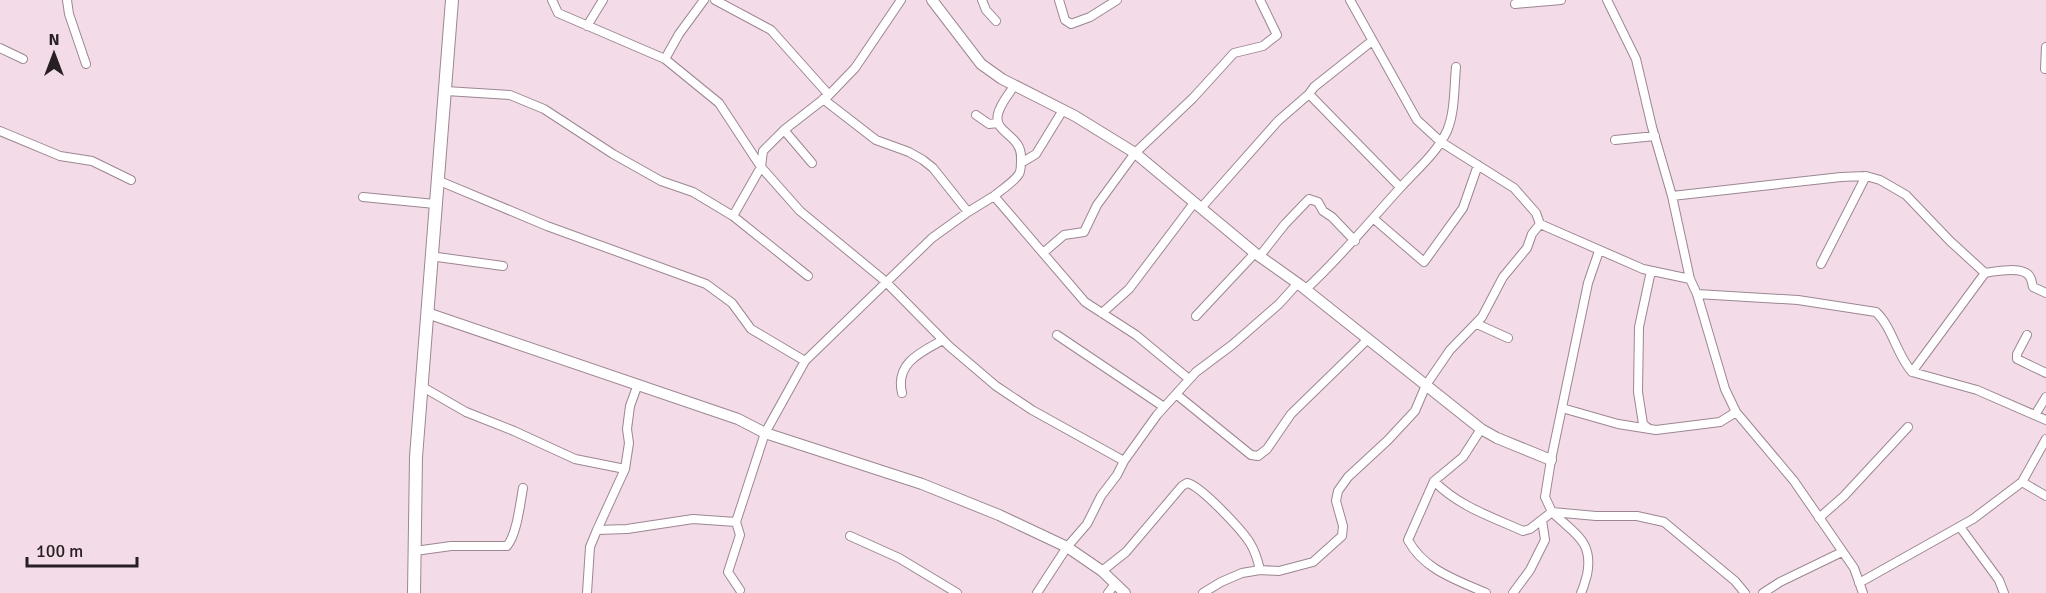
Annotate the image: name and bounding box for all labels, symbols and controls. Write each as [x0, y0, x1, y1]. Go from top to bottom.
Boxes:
north arrow [24, 24, 84, 84]
text: N [48, 30, 60, 50]
scale bar [27, 530, 136, 568]
text: 100 m [36, 540, 83, 562]

